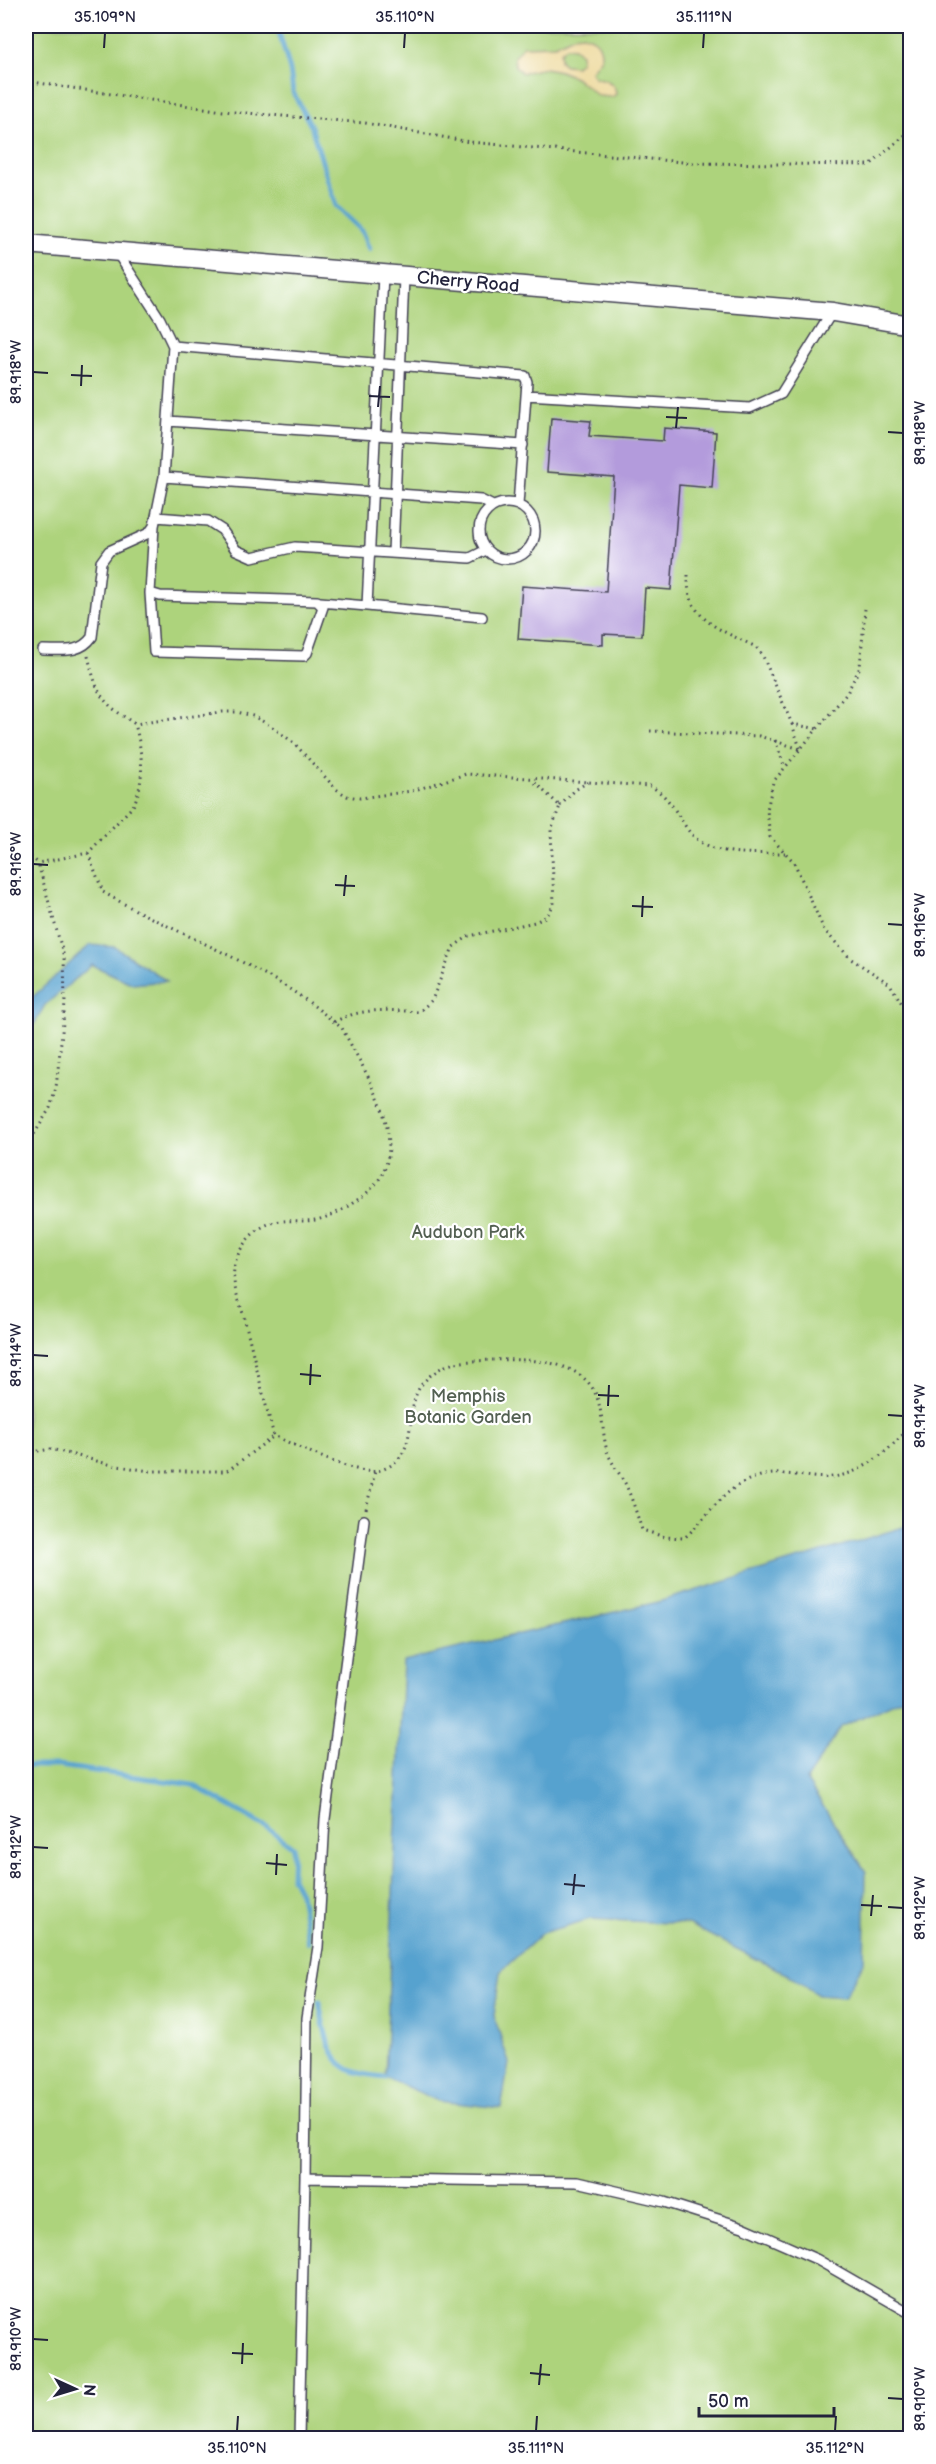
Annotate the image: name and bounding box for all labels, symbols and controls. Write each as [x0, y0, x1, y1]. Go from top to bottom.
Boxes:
text: 35.109°N [74, 8, 136, 27]
text: 35.110°N [375, 8, 435, 27]
text: 35.111°N [676, 8, 732, 27]
street label: Cherry Road [416, 267, 520, 297]
text: 89.918°W [7, 340, 26, 404]
text: 89.918°W [911, 401, 930, 465]
text: 89.916°W [7, 832, 26, 896]
text: 89.916°W [911, 893, 930, 957]
park label: Audubon Park [412, 1222, 525, 1243]
text: 89.914°W [7, 1323, 26, 1387]
text: 89.914°W [911, 1384, 930, 1448]
park label: Memphis Botanic Garden [404, 1386, 532, 1428]
text: 89.912°W [7, 1815, 26, 1879]
text: 89.912°W [911, 1876, 930, 1940]
text: 89.910°W [7, 2307, 26, 2371]
north arrow [45, 2359, 105, 2419]
text: 89.910°W [911, 2367, 930, 2431]
scale bar [699, 2380, 834, 2418]
text: N [79, 2383, 98, 2397]
text: 50 m [708, 2391, 749, 2412]
text: 35.110°N [207, 2439, 267, 2458]
text: 35.111°N [508, 2439, 564, 2458]
text: 35.112°N [806, 2439, 864, 2458]

